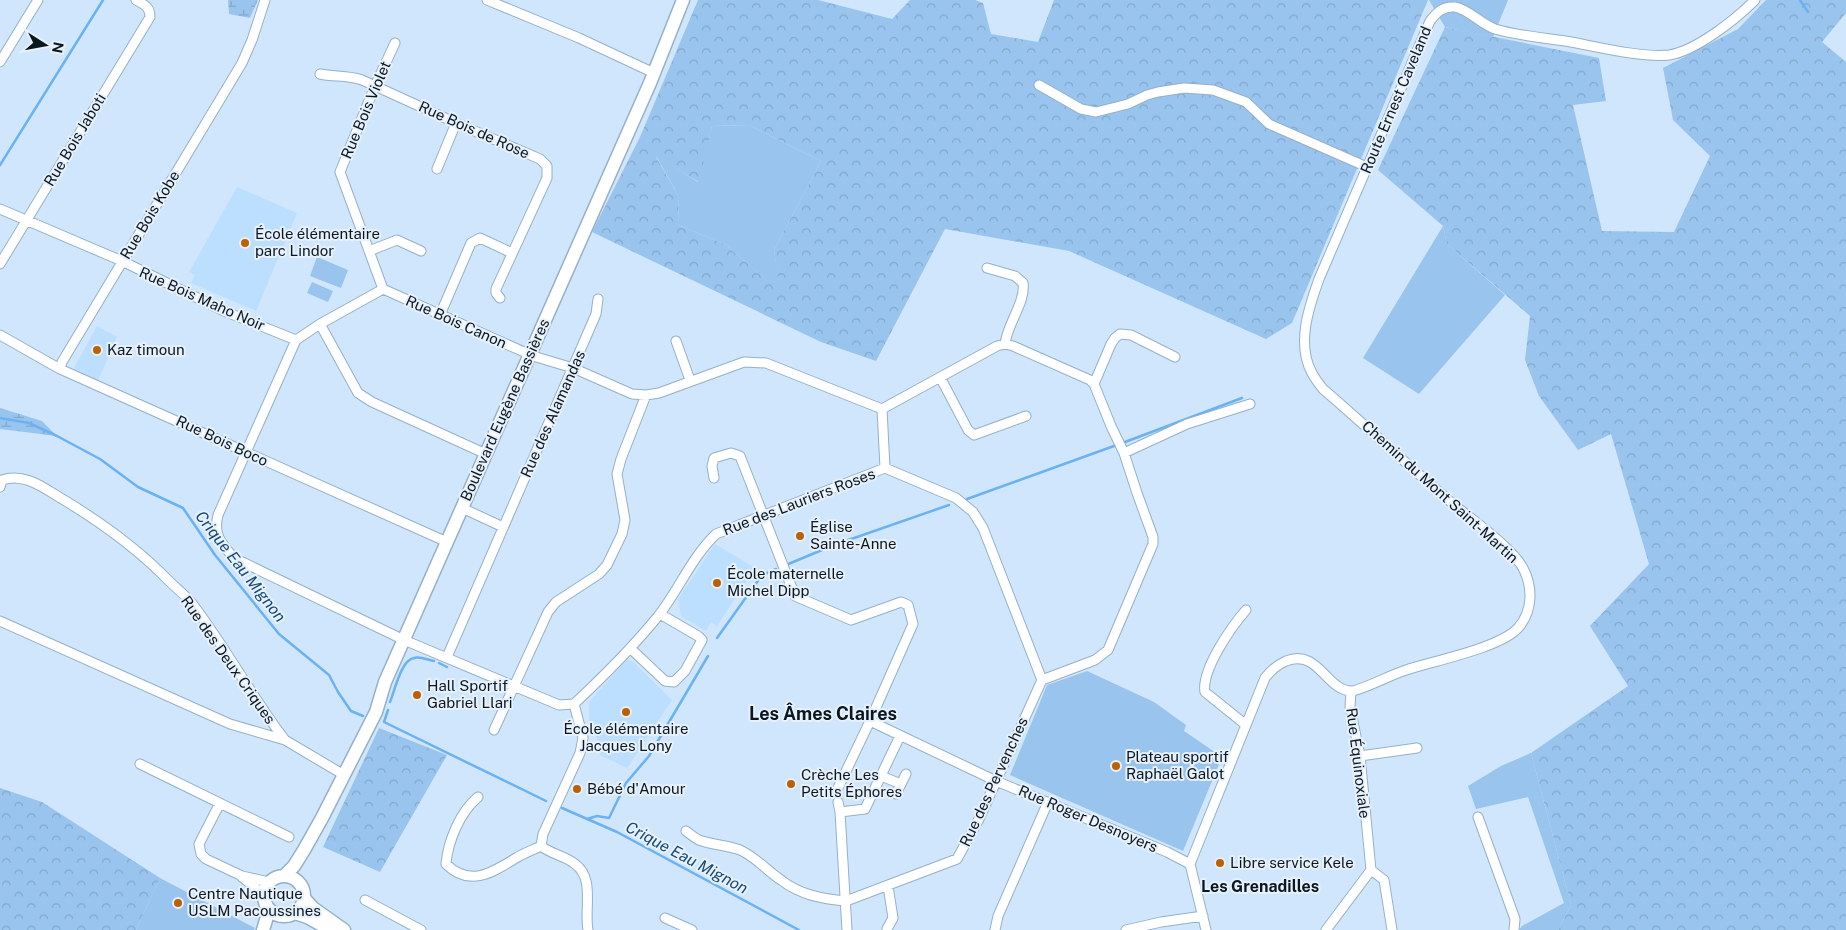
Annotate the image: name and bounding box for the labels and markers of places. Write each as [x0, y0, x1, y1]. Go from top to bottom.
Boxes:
place label: École élémentaire parc Lindor [255, 225, 380, 259]
marker: École élémentaire parc Lindor [239, 237, 251, 249]
place label: Kaz timoun [107, 341, 185, 358]
marker: Kaz timoun [91, 344, 103, 356]
place label: Église Sainte-Anne [810, 518, 896, 552]
marker: Église Sainte-Anne [794, 530, 806, 542]
place label: École maternelle Michel Dipp [727, 565, 844, 599]
marker: École maternelle Michel Dipp [711, 577, 723, 589]
place label: Hall Sportif Gabriel Llari [427, 677, 513, 711]
marker: Hall Sportif Gabriel Llari [411, 689, 423, 701]
marker: École élémentaire Jacques Lony [620, 706, 632, 718]
place label: École élémentaire Jacques Lony [564, 720, 688, 754]
place label: Plateau sportif Raphaël Galot [1126, 748, 1229, 782]
marker: Plateau sportif Raphaël Galot [1110, 760, 1122, 772]
place label: Crèche Les Petits Éphores [801, 766, 902, 800]
marker: Crèche Les Petits Éphores [785, 778, 797, 790]
place label: Bébé d'Amour [587, 780, 686, 797]
marker: Bébé d'Amour [571, 783, 583, 795]
place label: Libre service Kele [1230, 854, 1354, 871]
marker: Libre service Kele [1214, 857, 1226, 869]
place label: Centre Nautique USLM Pacoussines [188, 885, 321, 919]
marker: Centre Nautique USLM Pacoussines [172, 897, 184, 909]

